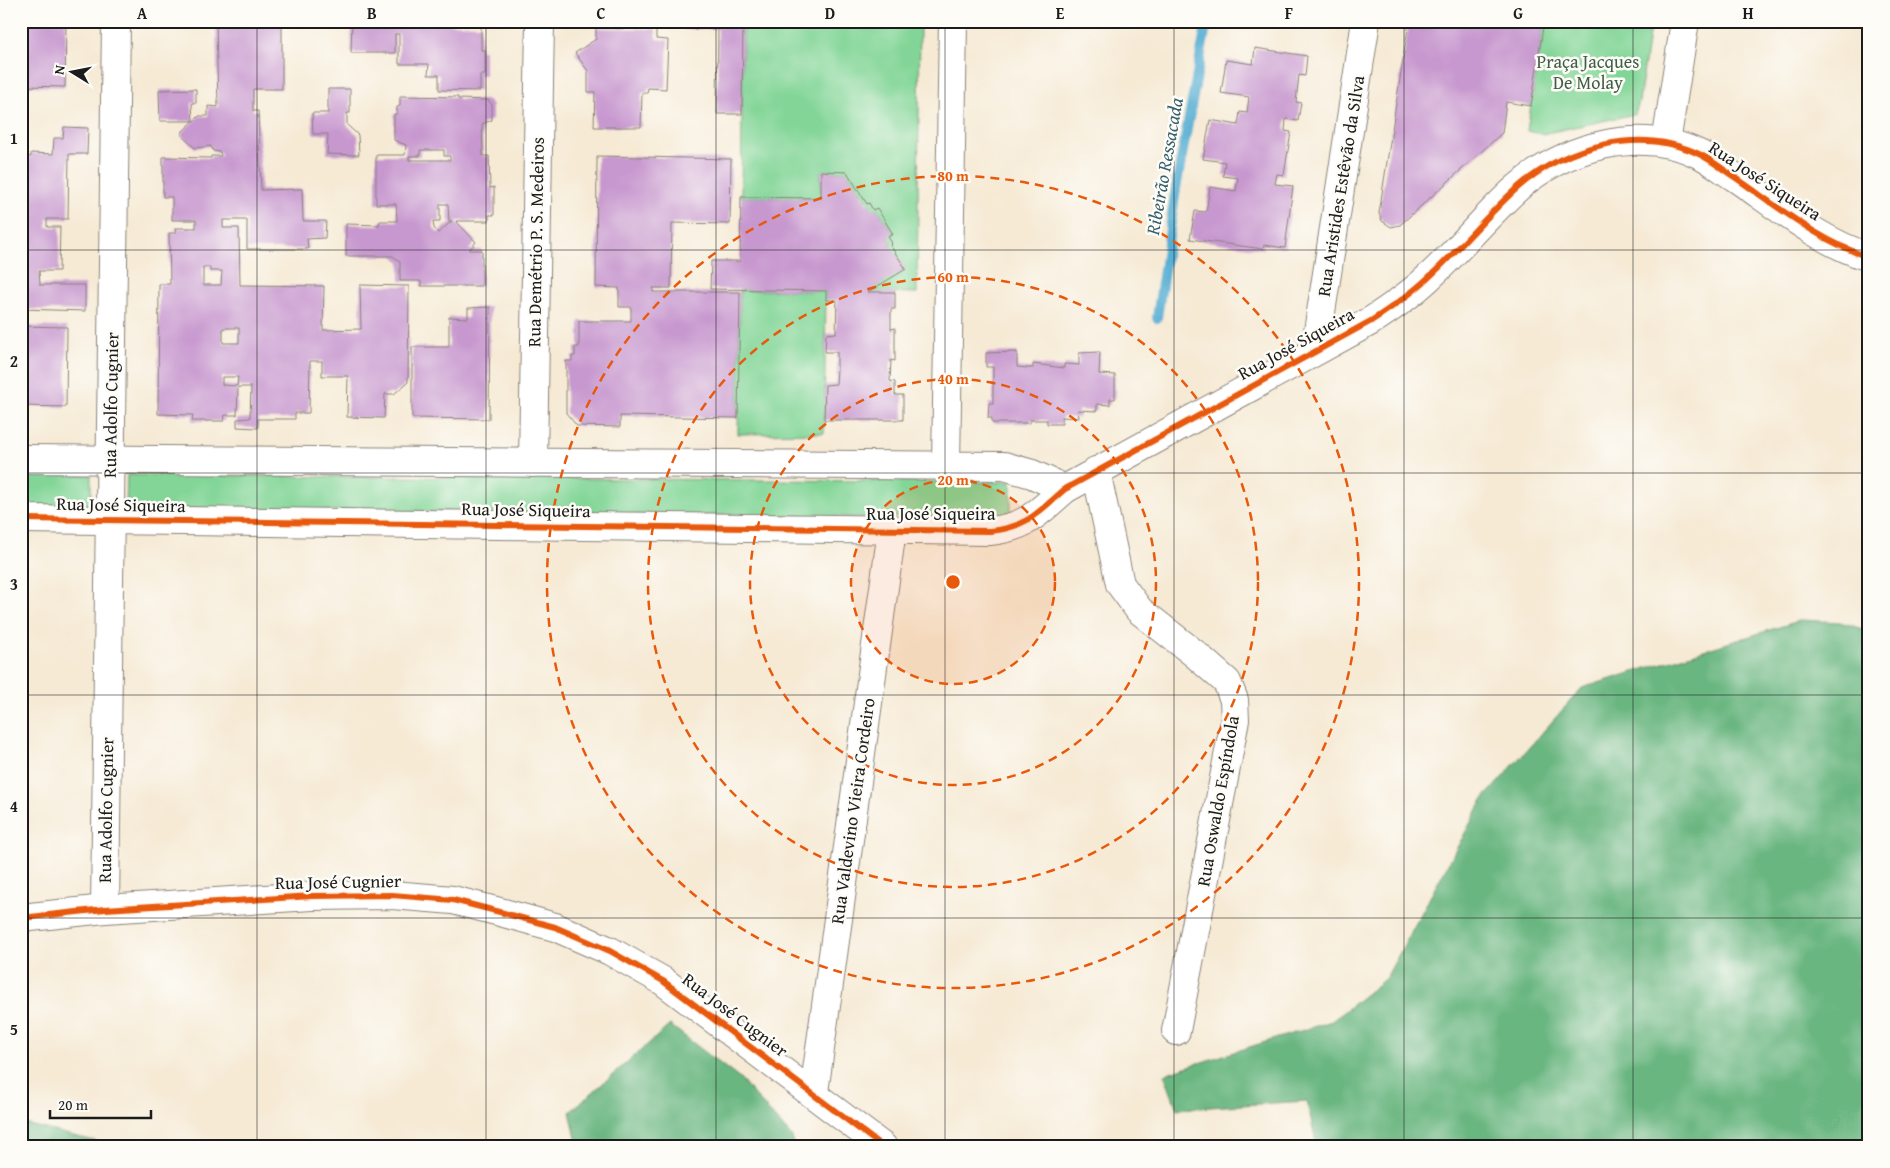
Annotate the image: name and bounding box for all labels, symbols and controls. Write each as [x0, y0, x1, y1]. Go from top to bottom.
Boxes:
text: A [137, 1, 148, 25]
text: B [367, 1, 377, 25]
text: C [596, 1, 606, 25]
text: D [825, 1, 835, 25]
text: E [1056, 1, 1065, 25]
text: F [1285, 1, 1293, 25]
text: G [1513, 1, 1523, 25]
text: H [1742, 1, 1754, 25]
north arrow [48, 48, 98, 98]
park label: Praça Jacques De Molay [1537, 48, 1639, 96]
text: N [49, 63, 70, 76]
street label: Rua Aristides Estêvão da Silva [1310, 73, 1371, 298]
water label: Ribeirão Ressacada [1138, 95, 1190, 238]
text: 1 [10, 126, 18, 150]
street label: Rua José Siqueira [1704, 134, 1827, 227]
street label: Rua Demétrio P. S. Medeiros [520, 137, 551, 347]
text: 80 m [937, 165, 969, 186]
text: 60 m [937, 266, 969, 287]
street label: Rua José Siqueira [1233, 300, 1359, 387]
street label: Rua Adolfo Cugnier [96, 331, 125, 478]
text: 2 [10, 349, 18, 373]
text: 40 m [937, 368, 969, 389]
text: 20 m [937, 469, 969, 490]
street label: Rua José Siqueira [56, 490, 186, 519]
street label: Rua José Siqueira [461, 495, 591, 524]
street label: Rua José Siqueira [866, 500, 996, 527]
text: 3 [10, 572, 18, 596]
centre of rings [944, 573, 962, 591]
street label: Rua Valdevino Vieira Cordeiro [823, 696, 882, 926]
street label: Rua Oswaldo Espíndola [1189, 713, 1246, 888]
street label: Rua Adolfo Cugnier [91, 736, 120, 883]
text: 4 [10, 794, 18, 818]
street label: Rua José Cugnier [275, 867, 402, 896]
street label: Rua José Cugnier [677, 966, 794, 1064]
text: 5 [10, 1017, 18, 1041]
scale bar [50, 1088, 151, 1120]
text: 20 m [58, 1094, 89, 1115]

